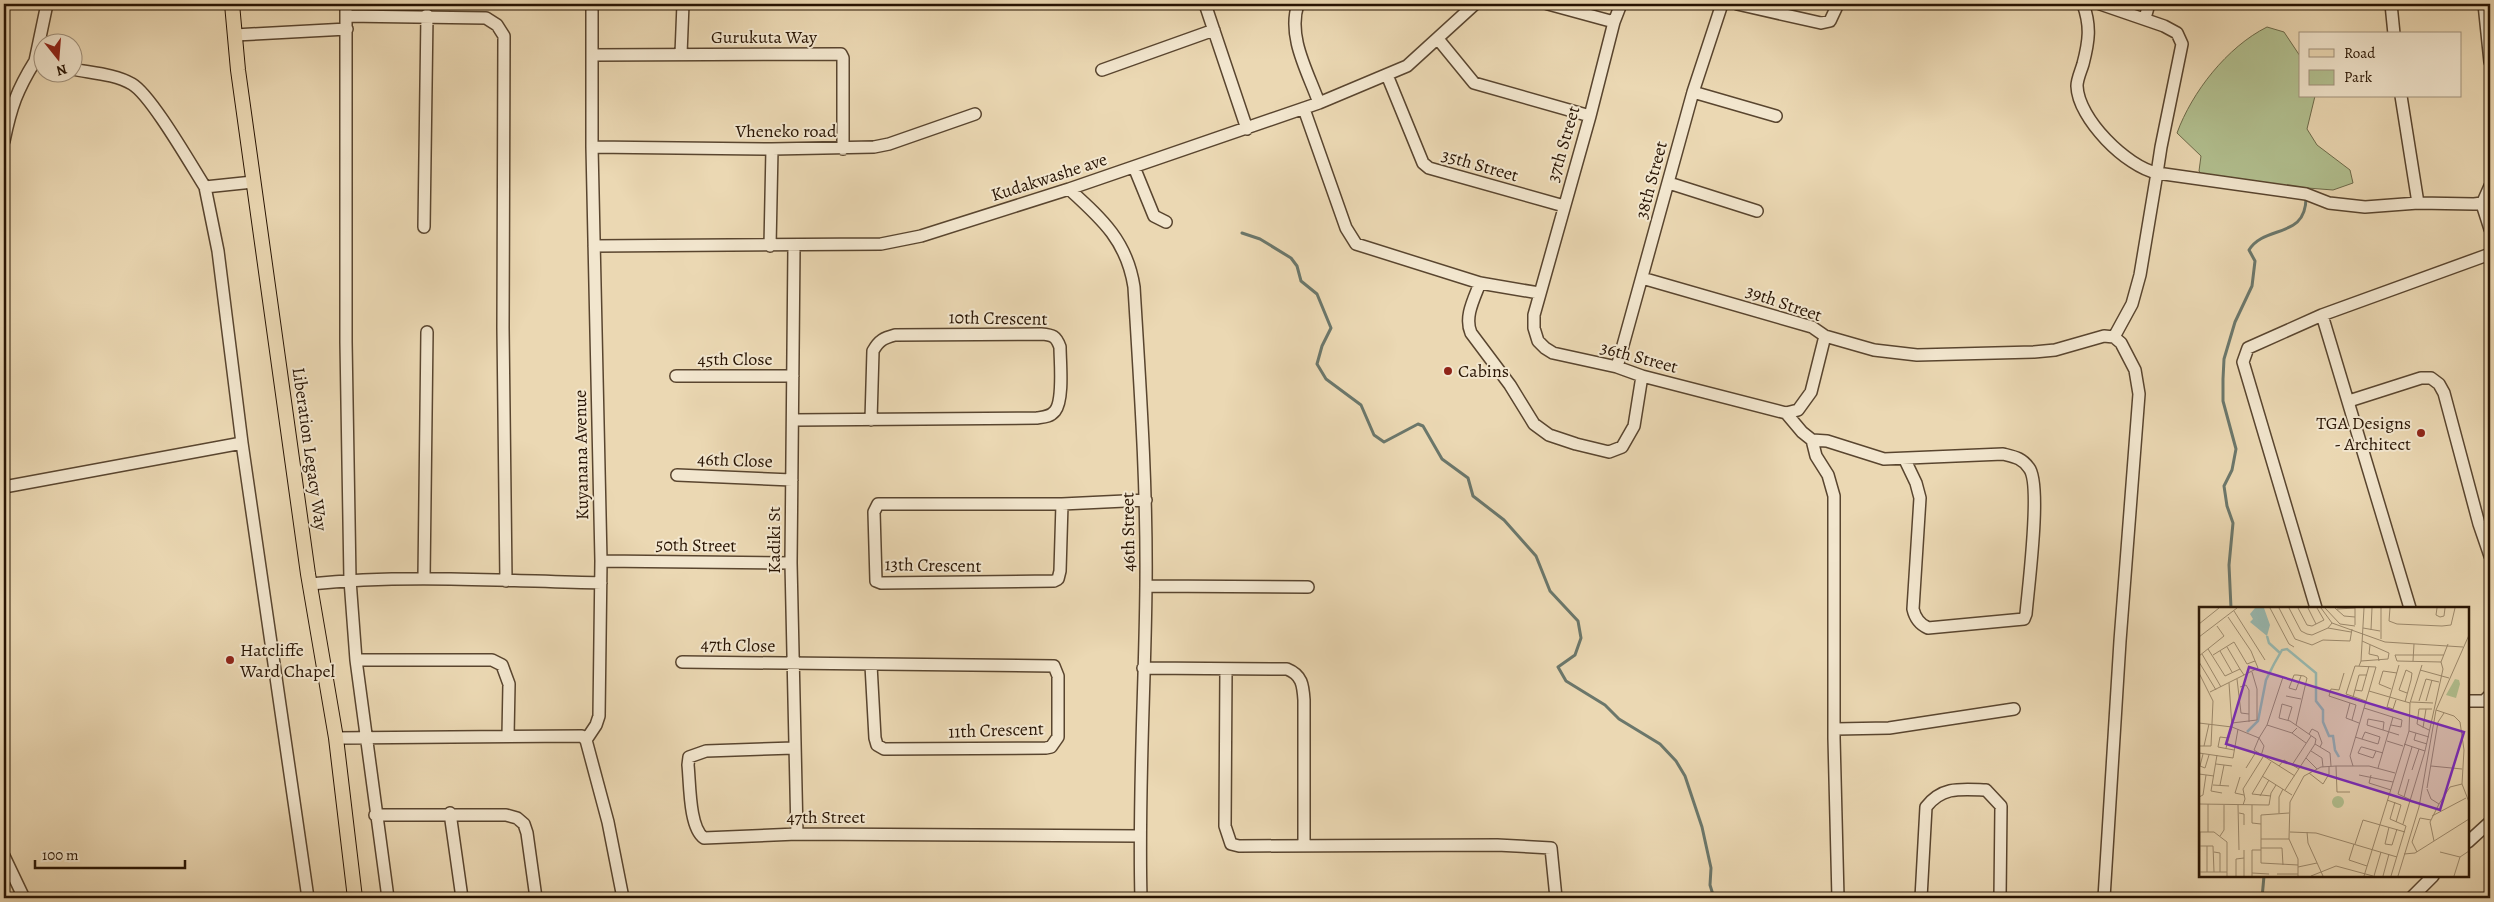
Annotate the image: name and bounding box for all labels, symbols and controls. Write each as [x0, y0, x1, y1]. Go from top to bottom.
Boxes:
street label: Gurukuta Way [711, 25, 818, 49]
north arrow [32, 32, 82, 82]
legend [2299, 32, 2462, 98]
text: Road [2344, 43, 2376, 63]
text: N [54, 59, 69, 81]
text: Park [2344, 67, 2373, 87]
street label: 37th Street [1541, 103, 1585, 185]
street label: Vheneko road [734, 119, 837, 143]
street label: 38th Street [1629, 138, 1673, 222]
street label: 35th Street [1439, 143, 1521, 187]
street label: Kudakwashe ave [988, 147, 1110, 207]
street label: 39th Street [1743, 279, 1825, 327]
street label: 10th Crescent [948, 305, 1048, 331]
street label: 36th Street [1598, 335, 1680, 379]
street label: 45th Close [698, 347, 772, 371]
place label: Cabins [1458, 359, 1509, 383]
marker: Cabins [1442, 365, 1454, 377]
street label: Liberation Legacy Way [287, 366, 333, 533]
street label: Kuyanana Avenue [568, 390, 594, 520]
place label: TGA Designs - Architect [2316, 411, 2411, 456]
marker: TGA Designs - Architect [2415, 427, 2427, 439]
street label: 46th Close [697, 447, 773, 473]
street label: 46th Street [1115, 492, 1141, 572]
street label: Kadiki St [762, 506, 786, 574]
street label: 50th Street [655, 532, 737, 558]
street label: 13th Crescent [884, 552, 982, 578]
inset map [2199, 607, 2469, 877]
street label: 47th Close [700, 632, 776, 658]
place label: Hatcliffe Ward Chapel [239, 638, 336, 683]
marker: Hatcliffe Ward Chapel [224, 654, 236, 666]
street label: 11th Crescent [948, 716, 1044, 744]
street label: 47th Street [786, 805, 866, 829]
scale bar [35, 837, 185, 869]
text: 100 m [42, 845, 79, 865]

